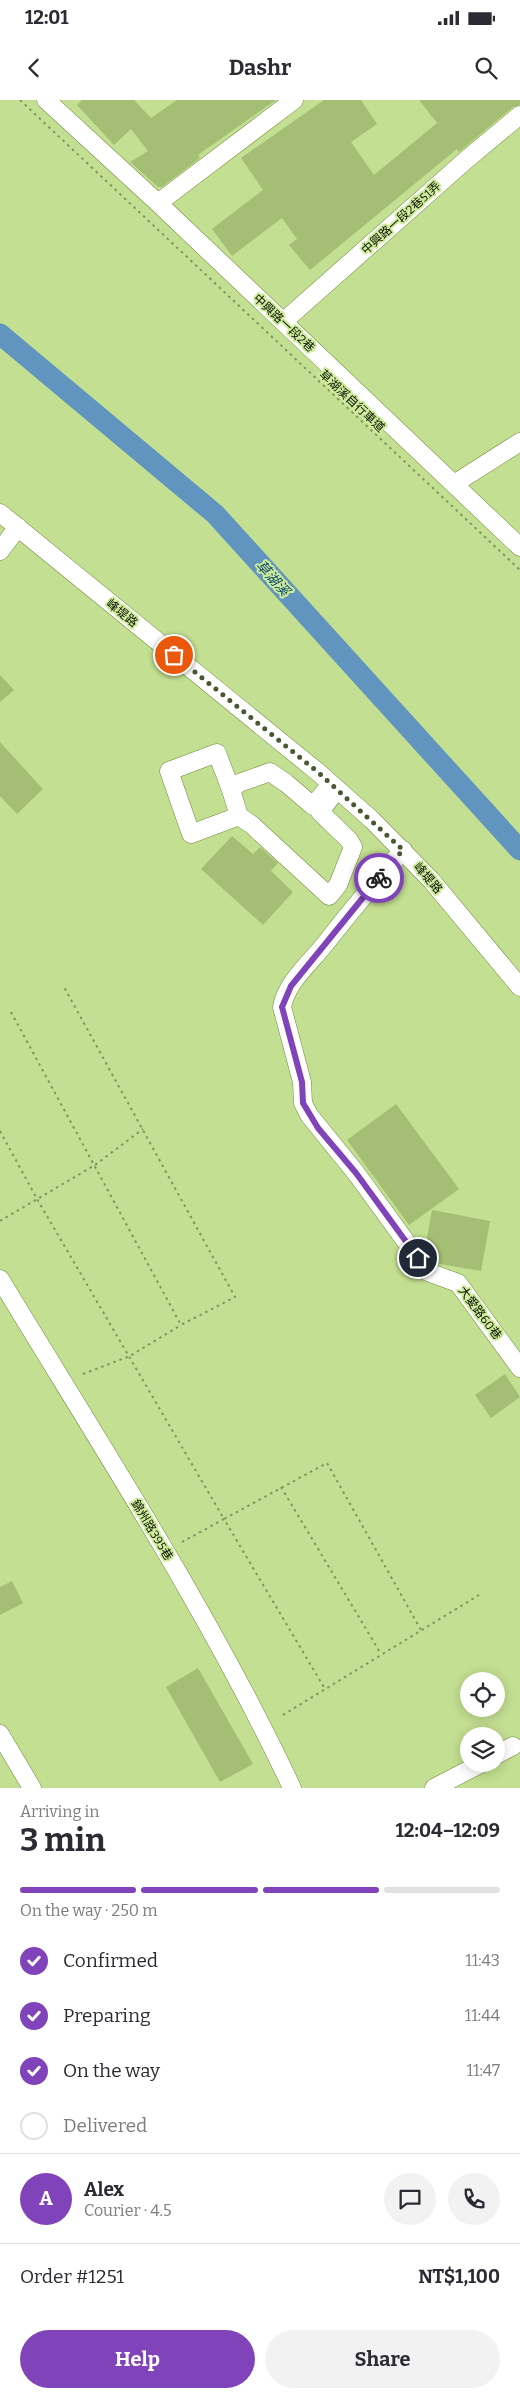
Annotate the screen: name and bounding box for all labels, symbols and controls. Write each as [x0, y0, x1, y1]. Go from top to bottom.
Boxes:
text: 12:01 [25, 6, 68, 29]
icon: back [20, 54, 48, 82]
text: Dashr [229, 54, 291, 81]
icon: search [472, 54, 500, 82]
street label: 中興路一段2巷51弄 [359, 179, 443, 257]
street label: 中興路一段2巷 [251, 291, 317, 355]
street label: 草湖溪自行車道 [317, 367, 387, 435]
water label: 草湖溪 [252, 557, 294, 601]
street label: 峰堤路 [104, 596, 140, 630]
pin [153, 634, 195, 676]
icon: bag [160, 641, 188, 669]
courier [354, 853, 404, 903]
street label: 峰堤路 [411, 860, 445, 896]
icon: bike [365, 864, 393, 892]
pin [397, 1237, 439, 1279]
icon: home [404, 1244, 432, 1272]
street label: 大愛路60巷 [456, 1284, 504, 1342]
street label: 錦州路395巷 [128, 1497, 176, 1563]
map controls [460, 1672, 505, 1772]
button: locate [460, 1672, 505, 1717]
button: layers [460, 1727, 505, 1772]
text: Arriving in [20, 1802, 99, 1821]
text: 12:04–12:09 [396, 1819, 500, 1842]
text: 3 min [20, 1821, 106, 1859]
text: On the way · 250 m [20, 1901, 157, 1920]
icon: check [20, 1947, 48, 1975]
text: Confirmed [63, 1949, 158, 1972]
text: 11:43 [465, 1951, 500, 1970]
icon: check [20, 2002, 48, 2030]
text: Preparing [63, 2004, 151, 2027]
text: 11:44 [465, 2006, 500, 2025]
icon: check [20, 2057, 48, 2085]
text: On the way [63, 2059, 160, 2082]
text: 11:47 [466, 2061, 500, 2080]
text: Delivered [63, 2114, 147, 2137]
button: chat [384, 2173, 436, 2225]
button: phone [448, 2173, 500, 2225]
text: Alex [84, 2178, 124, 2201]
text: A [39, 2187, 53, 2210]
text: Courier · 4.5 [84, 2201, 172, 2220]
text: Order #1251 [20, 2265, 124, 2288]
text: NT$1,100 [418, 2265, 500, 2288]
button: Help [20, 2330, 255, 2388]
button: Share [265, 2330, 500, 2388]

